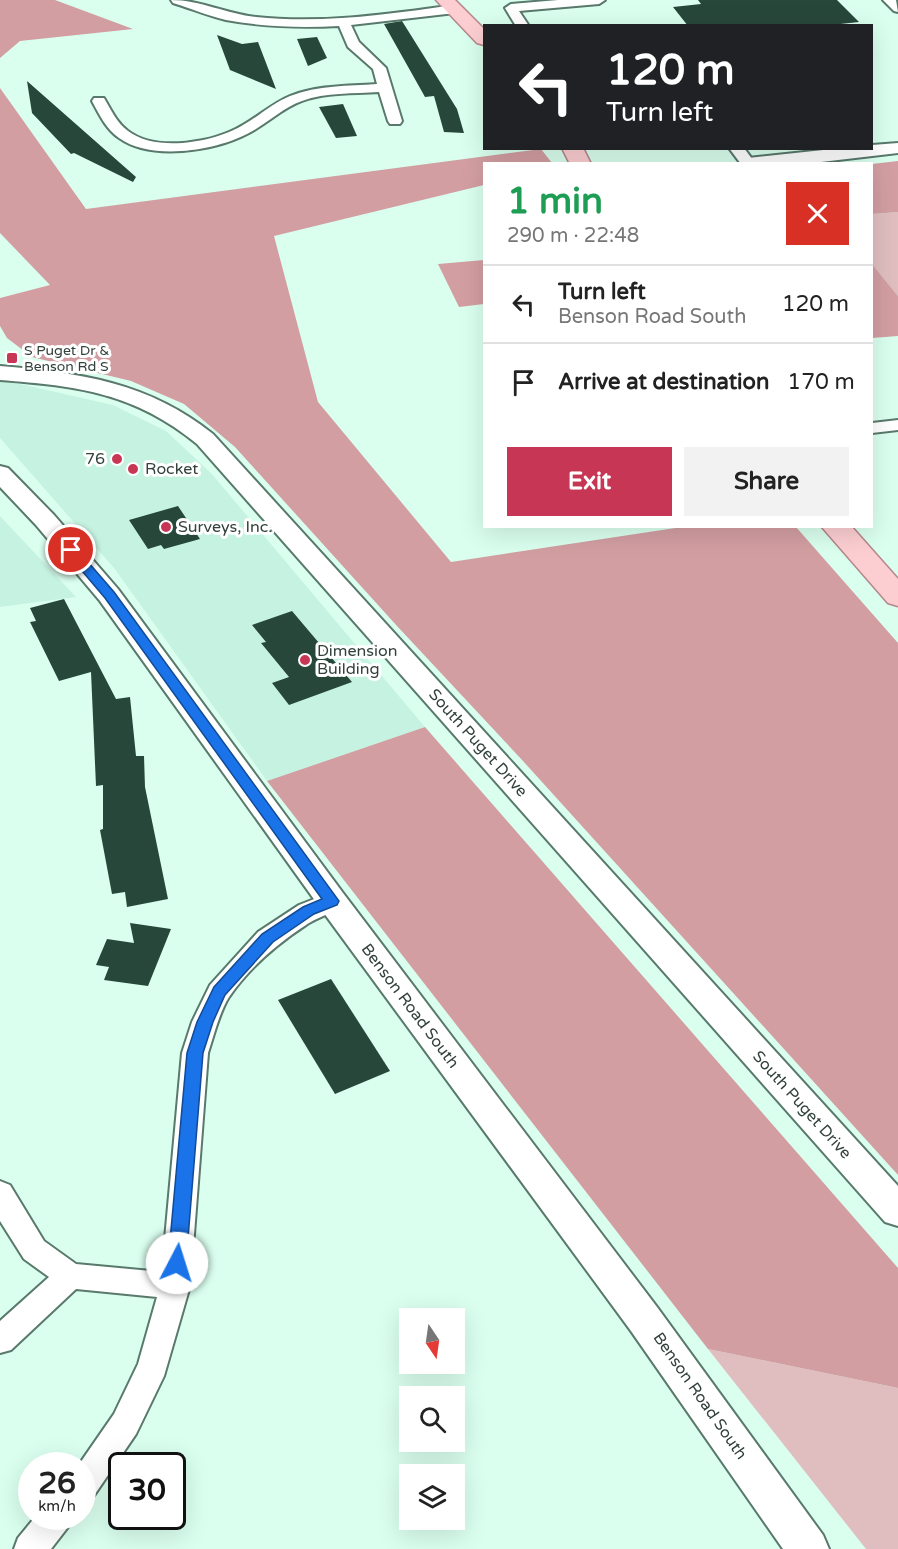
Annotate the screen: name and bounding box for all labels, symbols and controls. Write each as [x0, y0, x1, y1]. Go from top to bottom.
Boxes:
text: 120 m [606, 45, 735, 96]
icon: left [507, 48, 585, 126]
text: Turn left [606, 96, 713, 129]
text: 1 min [507, 180, 603, 223]
button: close [786, 182, 849, 245]
text: 290 m · 22:48 [507, 224, 639, 248]
text: Turn left [558, 279, 646, 305]
icon: left [507, 288, 540, 321]
text: 120 m [782, 291, 849, 317]
text: Benson Road South [558, 305, 746, 329]
place label: S Puget Dr & Benson Rd S [24, 342, 109, 375]
marker: S Puget Dr & Benson Rd S [5, 351, 19, 365]
icon: arrive [507, 366, 540, 399]
text: Arrive at destination [558, 369, 769, 395]
text: 170 m [787, 369, 855, 395]
button: Exit [507, 447, 672, 516]
button: Share [684, 447, 849, 516]
place label: 76 [85, 449, 105, 469]
marker: 76 [110, 452, 124, 466]
place label: Rocket [145, 459, 198, 479]
marker: Rocket [126, 462, 140, 476]
place label: Surveys, Inc. [178, 517, 272, 537]
marker: Surveys, Inc. [159, 520, 173, 534]
pin [45, 524, 96, 575]
icon: arrive [54, 533, 87, 566]
place label: Dimension Building [317, 641, 397, 679]
marker: Dimension Building [298, 653, 312, 667]
street label: South Puget Drive [424, 685, 532, 801]
street label: Benson Road South [357, 940, 463, 1072]
street label: South Puget Drive [748, 1047, 856, 1163]
position arrow [145, 1231, 209, 1295]
north arrow [399, 1308, 465, 1374]
map controls [399, 1308, 465, 1530]
street label: Benson Road South [649, 1329, 751, 1463]
button: search [399, 1386, 465, 1452]
speed limit sign: 30 [108, 1452, 186, 1530]
button: layers [399, 1464, 465, 1530]
text: 26 [38, 1465, 76, 1502]
text: km/h [38, 1497, 76, 1515]

